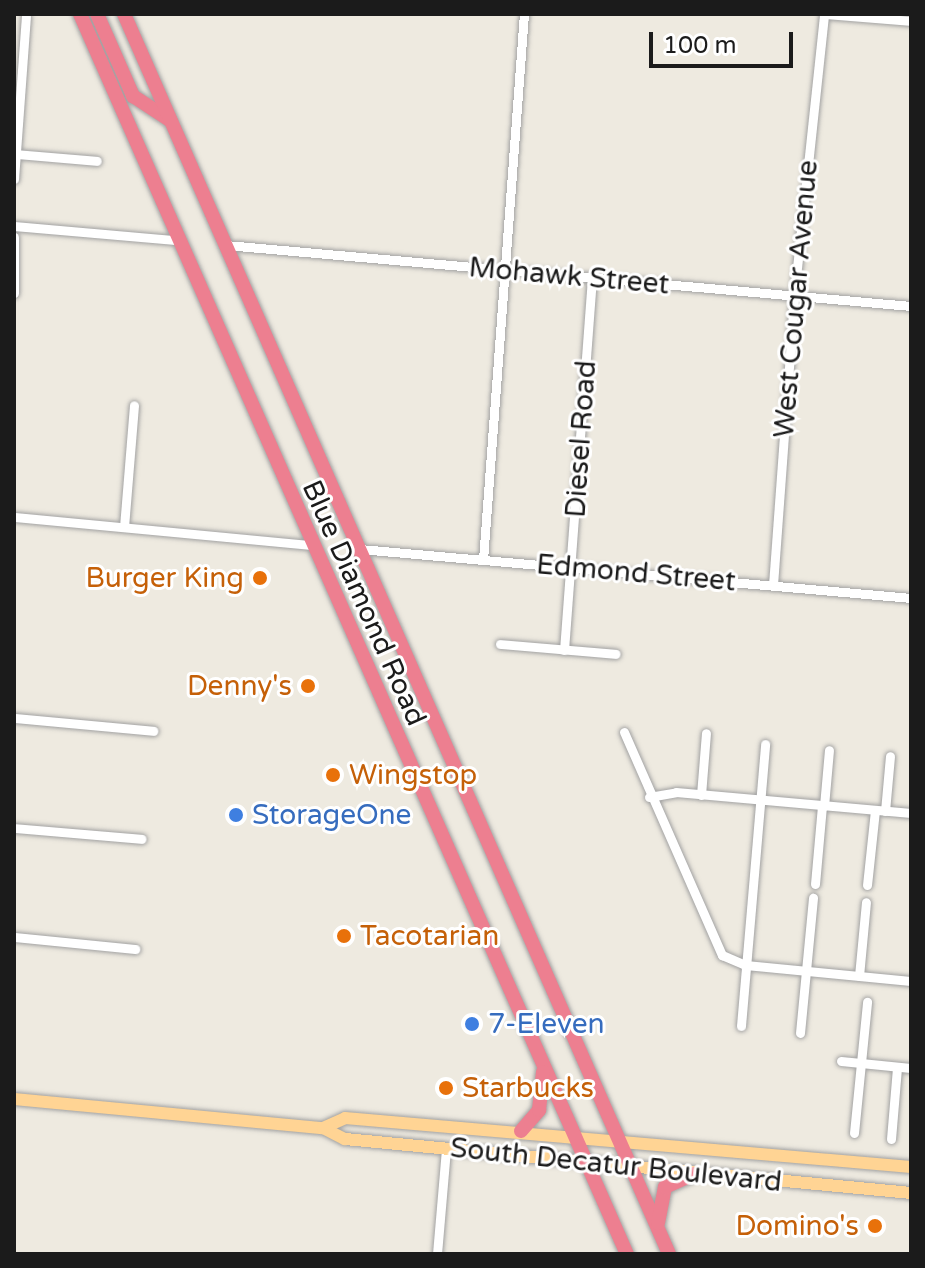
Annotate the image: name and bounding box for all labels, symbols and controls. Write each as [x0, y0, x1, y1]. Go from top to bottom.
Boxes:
scale bar [653, 16, 797, 66]
text: 100 m [663, 31, 737, 60]
street label: West Cougar Avenue [767, 159, 825, 439]
street label: Mohawk Street [467, 251, 671, 301]
street label: Diesel Road [559, 359, 603, 519]
street label: Blue Diamond Road [295, 475, 433, 731]
street label: Edmond Street [535, 548, 737, 598]
place label: Burger King [85, 561, 244, 595]
marker: Burger King [251, 569, 269, 587]
place label: Denny's [187, 669, 292, 703]
marker: Denny's [299, 677, 317, 695]
place label: Wingstop [349, 758, 477, 792]
marker: Wingstop [324, 766, 342, 784]
place label: StorageOne [252, 798, 411, 832]
marker: StorageOne [227, 806, 245, 824]
place label: Tacotarian [360, 919, 499, 953]
marker: Tacotarian [335, 927, 353, 945]
place label: 7-Eleven [488, 1007, 605, 1041]
marker: 7-Eleven [463, 1015, 481, 1033]
place label: Starbucks [462, 1071, 594, 1105]
marker: Starbucks [437, 1079, 455, 1097]
street label: South Decatur Boulevard [449, 1131, 783, 1199]
place label: Domino's [735, 1209, 859, 1243]
marker: Domino's [866, 1217, 884, 1235]

